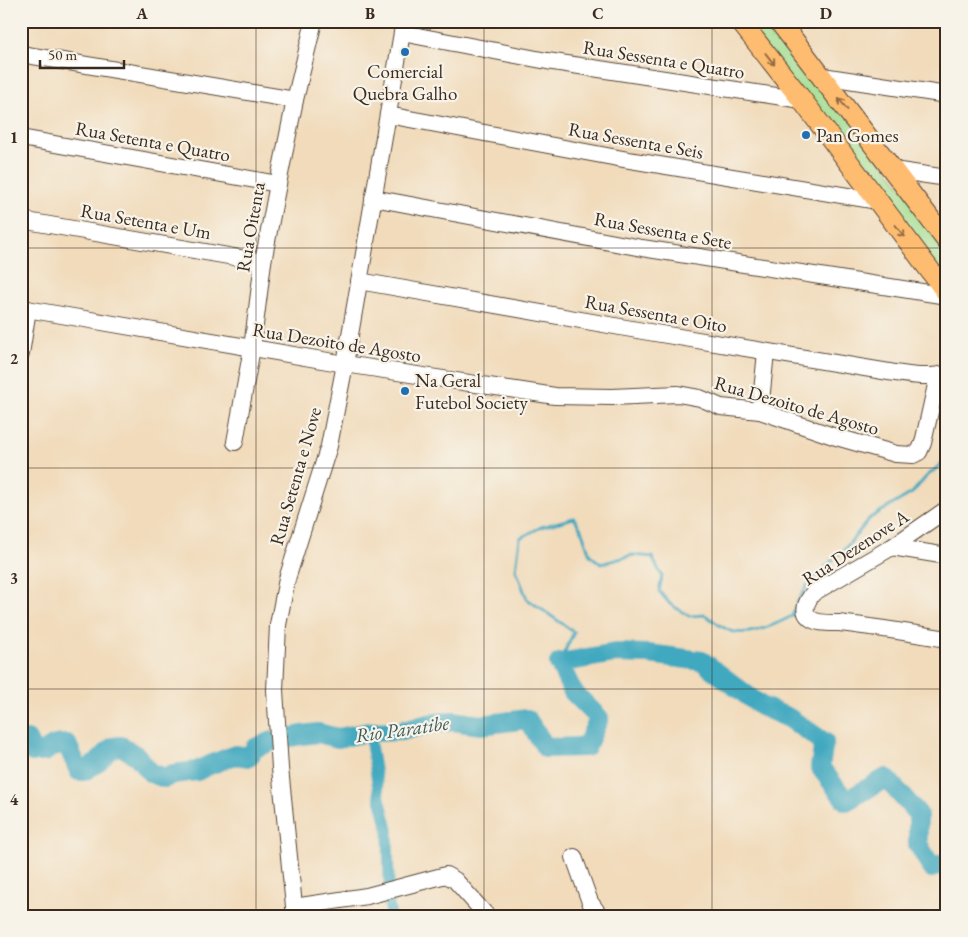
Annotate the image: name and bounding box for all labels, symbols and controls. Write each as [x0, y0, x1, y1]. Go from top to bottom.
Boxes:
text: A [135, 3, 148, 24]
text: B [365, 3, 375, 24]
text: C [592, 3, 604, 24]
text: D [820, 3, 832, 24]
street label: Rua Sessenta e Quatro [581, 34, 747, 85]
scale bar [40, 38, 124, 70]
text: 50 m [48, 45, 77, 64]
marker: Comercial Quebra Galho [399, 46, 411, 58]
one-way arrow [764, 53, 775, 66]
place label: Comercial Quebra Galho [353, 59, 457, 106]
one-way arrow [838, 97, 848, 111]
street label: Rua Setenta e Quatro [73, 116, 232, 167]
street label: Rua Sessenta e Seis [567, 116, 705, 165]
place label: Pan Gomes [816, 123, 899, 148]
text: 1 [10, 127, 18, 148]
marker: Pan Gomes [800, 129, 812, 141]
street label: Rua Oitenta [230, 180, 271, 274]
street label: Rua Setenta e Um [79, 198, 213, 245]
street label: Rua Sessenta e Sete [592, 206, 734, 255]
one-way arrow [895, 224, 905, 238]
street label: Rua Sessenta e Oito [583, 289, 729, 338]
street label: Rua Dezoito de Agosto [251, 317, 423, 368]
text: 2 [10, 348, 19, 369]
place label: Na Geral Futebol Society [415, 368, 528, 415]
street label: Rua Dezoito de Agosto [712, 370, 882, 441]
marker: Na Geral Futebol Society [399, 385, 411, 397]
street label: Rua Setenta e Nove [264, 404, 327, 548]
street label: Rua Dezenove A [797, 503, 914, 591]
text: 3 [10, 568, 18, 589]
water label: Rio Paratibe [354, 710, 451, 748]
text: 4 [10, 789, 19, 810]

